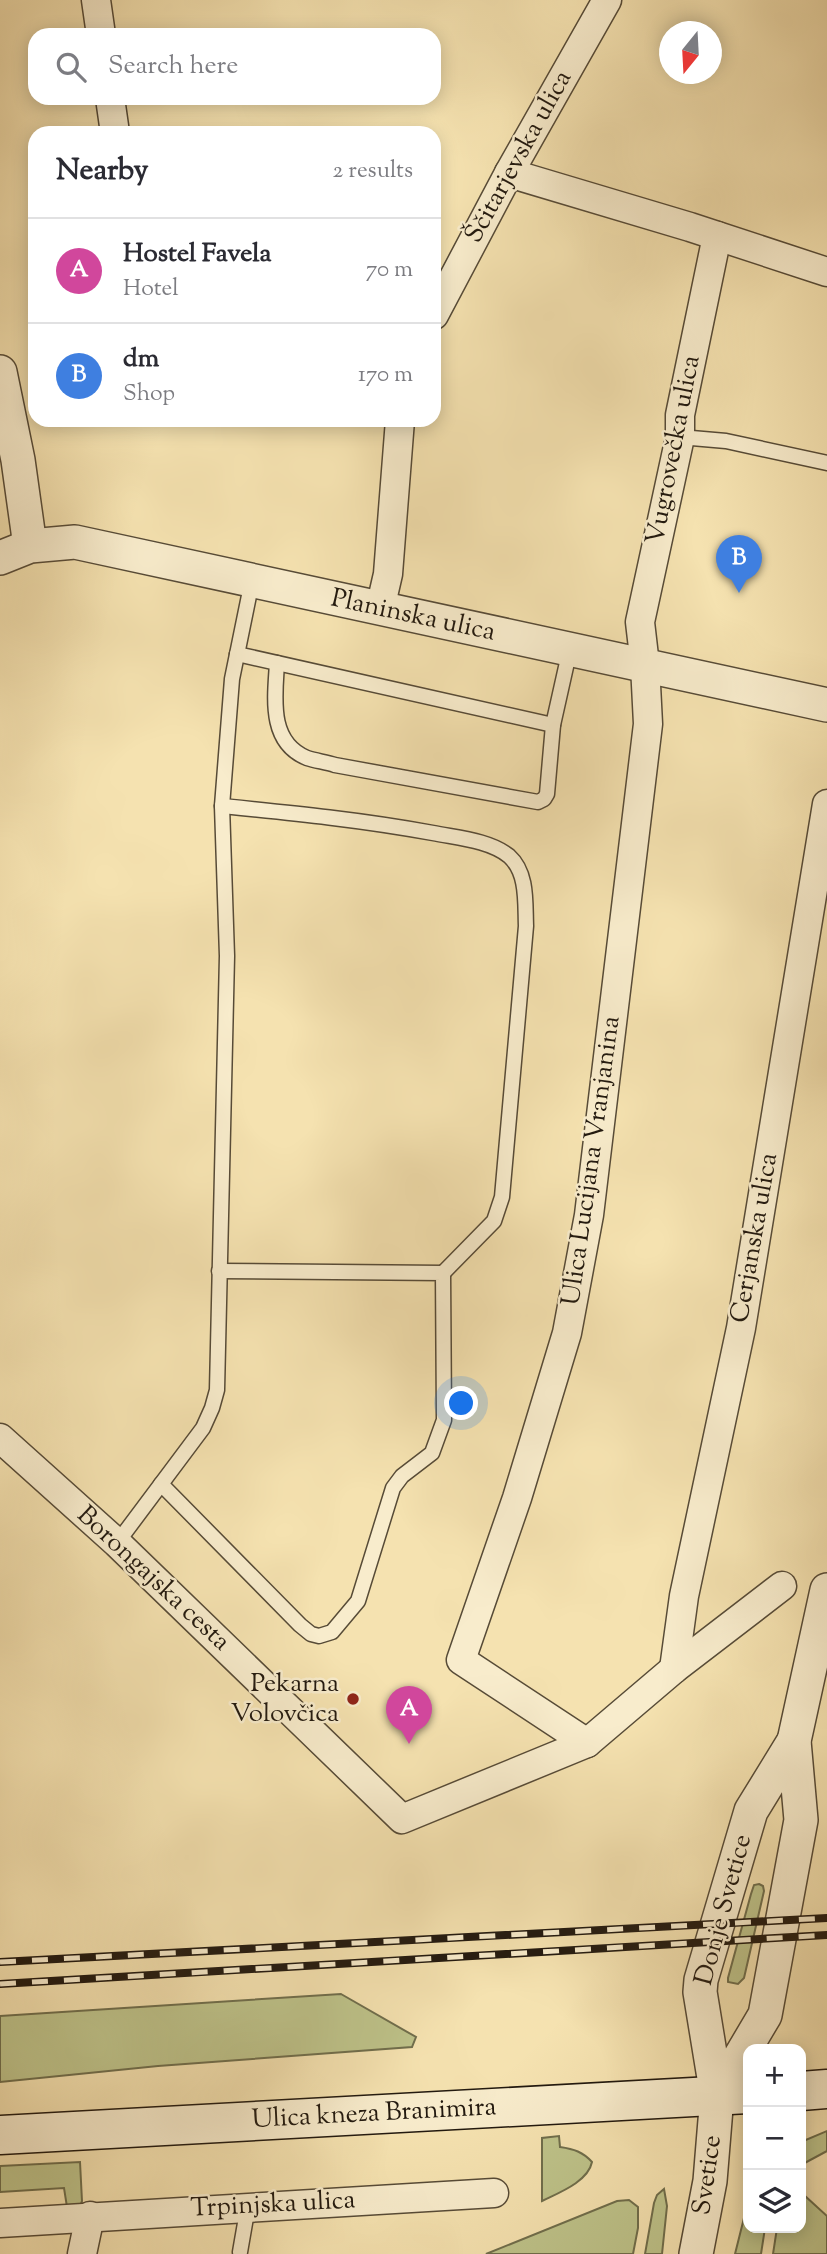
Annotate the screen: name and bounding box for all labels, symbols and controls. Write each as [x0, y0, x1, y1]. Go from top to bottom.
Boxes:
north arrow [659, 21, 722, 84]
search box [28, 28, 441, 105]
icon: search [52, 48, 90, 86]
text: Search here [108, 48, 238, 85]
street label: Ščitarjevska ulica [456, 64, 582, 250]
text: Nearby [56, 150, 148, 193]
text: 2 results [333, 155, 413, 188]
text: Hostel Favela [123, 236, 271, 273]
text: A [70, 254, 88, 287]
text: 70 m [366, 254, 413, 287]
text: Hotel [123, 273, 179, 306]
text: dm [123, 341, 159, 378]
street label: Vugrovečka ulica [638, 352, 710, 548]
text: B [72, 359, 86, 392]
text: 170 m [358, 359, 413, 392]
text: Shop [123, 378, 175, 411]
pin: B [716, 535, 762, 593]
street label: Planinska ulica [327, 581, 499, 651]
street label: Ulica Lucijana Vranjanina [553, 1014, 631, 1308]
street label: Cerjanska ulica [722, 1150, 788, 1326]
your location [444, 1386, 478, 1420]
street label: Borongajska cesta [68, 1498, 238, 1660]
place label: Pekarna Volovčica [230, 1666, 339, 1733]
pin: A [386, 1686, 432, 1744]
marker: Pekarna Volovčica [345, 1691, 361, 1707]
street label: Donje Svetice [686, 1830, 762, 1990]
map controls [743, 2044, 806, 2233]
button: + [743, 2044, 806, 2107]
street label: Ulica kneza Branimira [251, 2089, 497, 2139]
button: − [743, 2107, 806, 2170]
street label: Svetice [684, 2133, 732, 2217]
button: layers [743, 2170, 806, 2233]
street label: Trpinjska ulica [190, 2182, 356, 2228]

